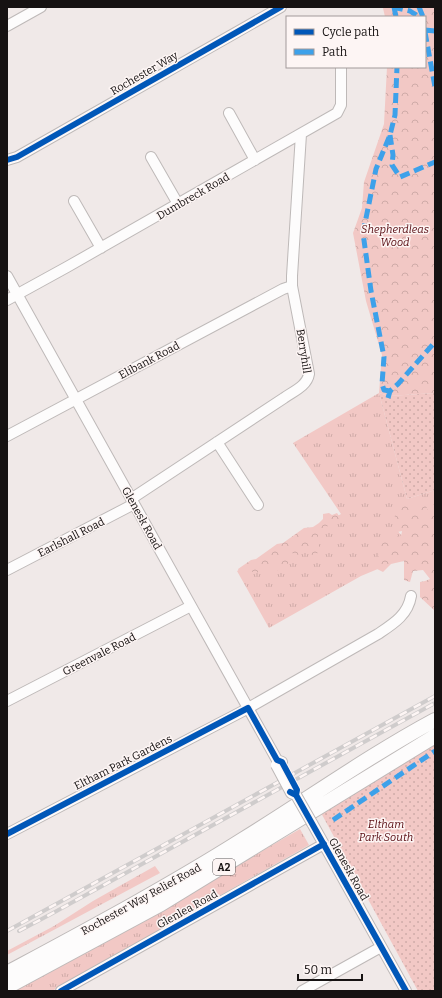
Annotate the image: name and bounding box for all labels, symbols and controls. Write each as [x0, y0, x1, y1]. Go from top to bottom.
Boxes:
legend [286, 16, 426, 68]
text: Cycle path [322, 25, 380, 39]
text: Path [322, 45, 348, 59]
street label: Rochester Way [108, 49, 180, 98]
street label: Dumbreck Road [155, 170, 232, 223]
park label: Shepherdleas Wood [361, 223, 429, 249]
street label: Berryhill [294, 328, 313, 374]
street label: Elibank Road [117, 339, 182, 382]
street label: Glenesk Road [119, 485, 164, 552]
street label: Earlshall Road [36, 515, 107, 560]
street label: Greenvale Road [61, 630, 138, 678]
street label: Eltham Park Gardens [72, 732, 174, 793]
park label: Eltham Park South [359, 818, 413, 844]
street label: Glenesk Road [326, 836, 371, 903]
road number: A2 [213, 859, 235, 875]
street label: Rochester Way Relief Road [79, 861, 204, 938]
street label: Glenlea Road [155, 887, 220, 931]
scale bar [298, 956, 362, 982]
text: 50 m [304, 963, 333, 977]

